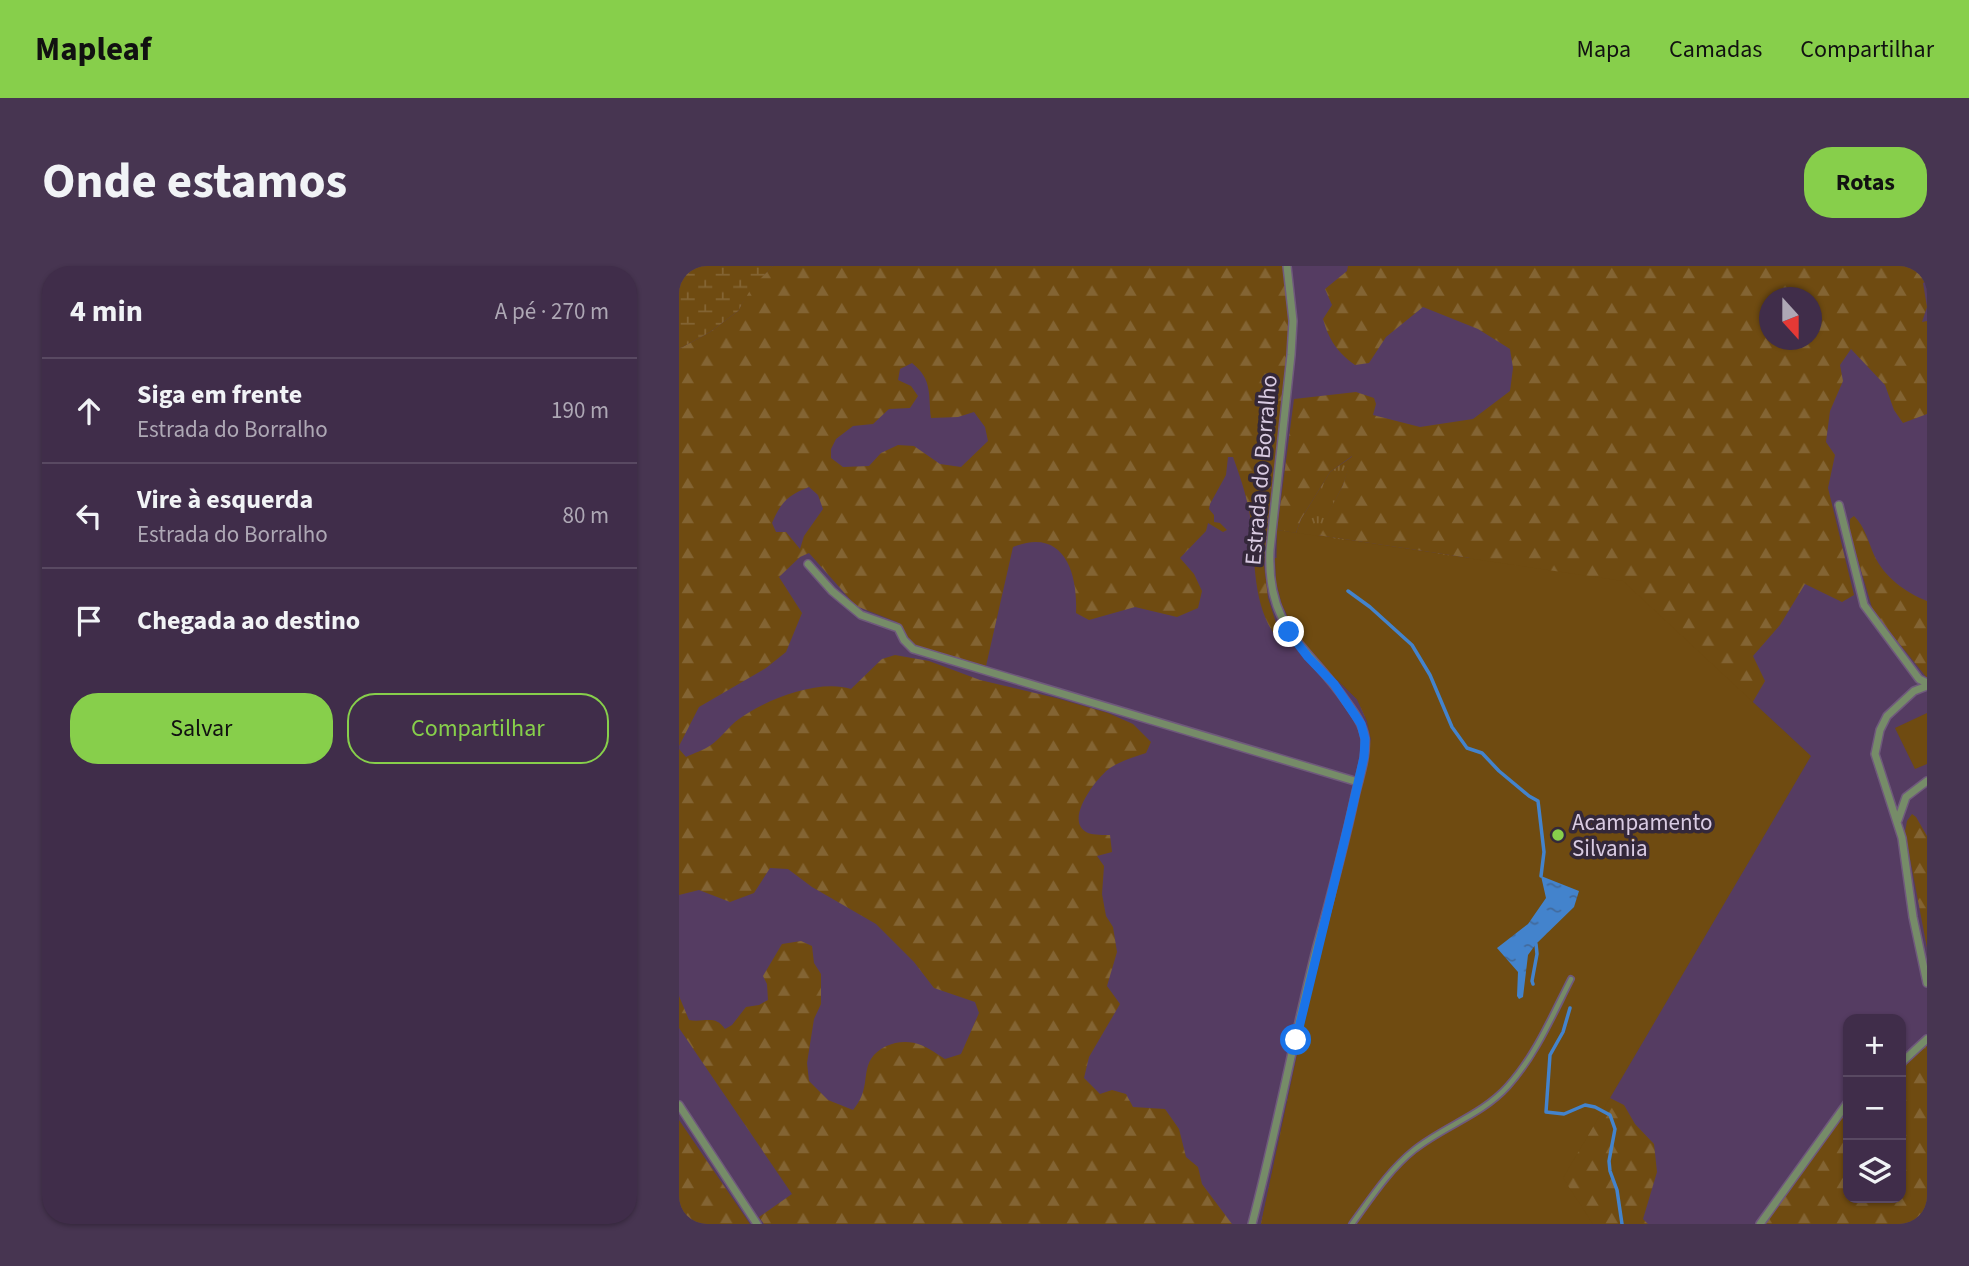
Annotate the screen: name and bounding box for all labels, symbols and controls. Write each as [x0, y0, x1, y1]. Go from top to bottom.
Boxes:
text: Mapleaf [35, 26, 151, 73]
text: Mapa [1576, 32, 1631, 67]
text: Camadas [1669, 32, 1762, 67]
text: Compartilhar [1800, 32, 1934, 67]
text: Onde estamos [42, 147, 347, 217]
button: Rotas [1804, 147, 1927, 218]
north arrow [1759, 287, 1822, 350]
text: 4 min [70, 290, 143, 333]
text: A pé · 270 m [495, 295, 609, 328]
street label: Estrada do Borralho [1236, 374, 1286, 566]
text: Siga em frente [137, 376, 302, 413]
icon: ahead [70, 392, 108, 430]
text: 190 m [551, 394, 609, 427]
text: Estrada do Borralho [137, 413, 328, 446]
text: Vire à esquerda [137, 481, 313, 518]
icon: left [70, 497, 108, 535]
text: 80 m [562, 499, 609, 532]
text: Estrada do Borralho [137, 518, 328, 551]
icon: arrive [70, 602, 108, 640]
text: Chegada ao destino [137, 602, 360, 639]
route end [1273, 616, 1304, 647]
button: Salvar [70, 693, 333, 764]
button: Compartilhar [347, 693, 609, 764]
place label: Acampamento Silvania [1572, 806, 1712, 865]
marker: Acampamento Silvania [1550, 827, 1566, 843]
map controls [1843, 1014, 1906, 1203]
button: + [1843, 1014, 1906, 1077]
route start [1280, 1024, 1311, 1055]
button: − [1843, 1077, 1906, 1140]
button: layers [1843, 1140, 1906, 1203]

